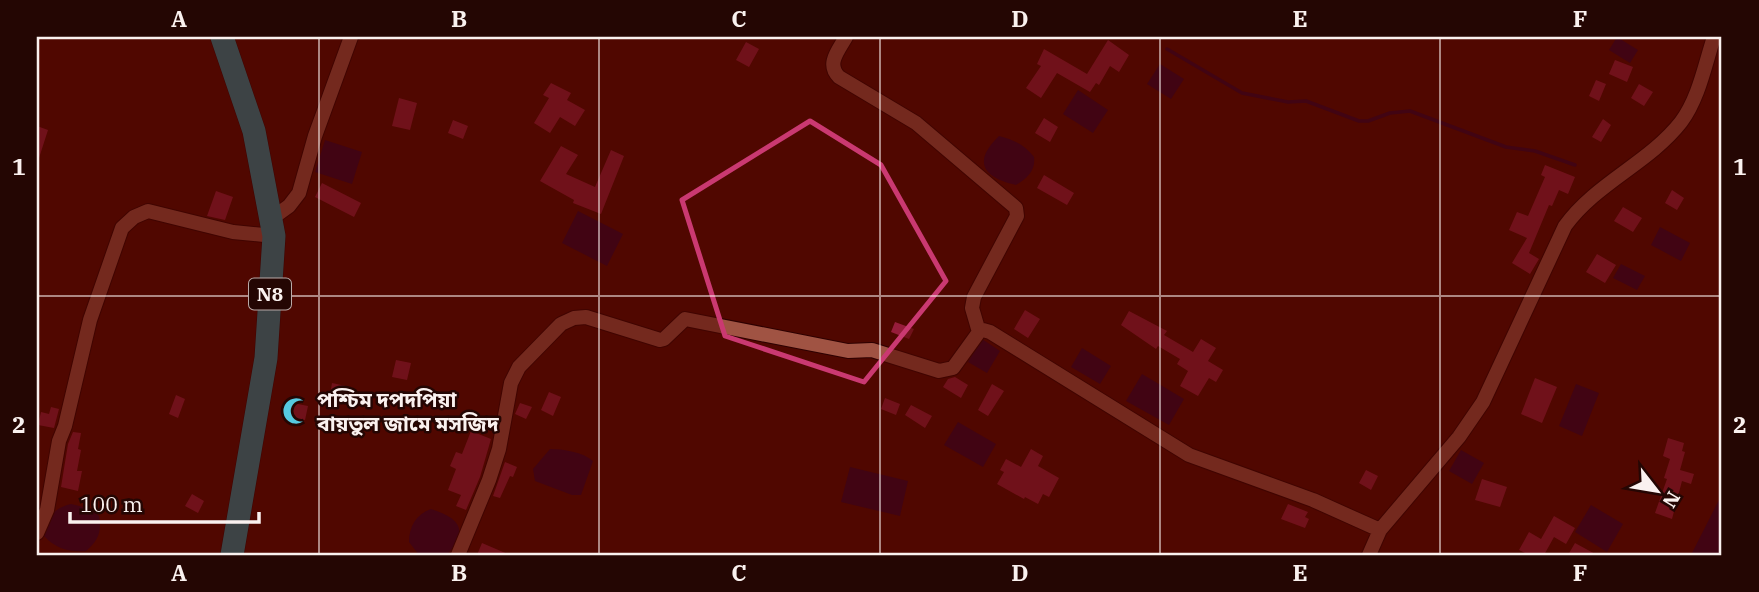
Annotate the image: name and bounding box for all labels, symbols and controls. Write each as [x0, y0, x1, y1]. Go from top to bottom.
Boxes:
text: A [171, 3, 187, 33]
text: B [451, 3, 467, 33]
text: C [731, 3, 747, 33]
text: D [1011, 3, 1029, 33]
text: E [1292, 3, 1308, 33]
text: F [1573, 3, 1587, 33]
text: 1 [12, 151, 26, 181]
text: 1 [1733, 151, 1747, 181]
road number: N8 [249, 278, 291, 310]
place label: পশ্চিম দপদপিয়া বায়তুল জামে মসজিদ [316, 385, 500, 437]
mosque icon: পশ্চিম দপদপিয়া বায়তুল জামে মসজিদ [281, 396, 311, 426]
text: 2 [12, 409, 26, 439]
text: 2 [1733, 409, 1747, 439]
north arrow [1622, 456, 1692, 526]
scale bar [70, 480, 259, 524]
text: N [1657, 487, 1686, 512]
text: 100 m [80, 490, 143, 518]
text: A [171, 557, 187, 587]
text: B [451, 557, 467, 587]
text: C [731, 557, 747, 587]
text: D [1011, 557, 1029, 587]
text: E [1292, 557, 1308, 587]
text: F [1573, 557, 1587, 587]

